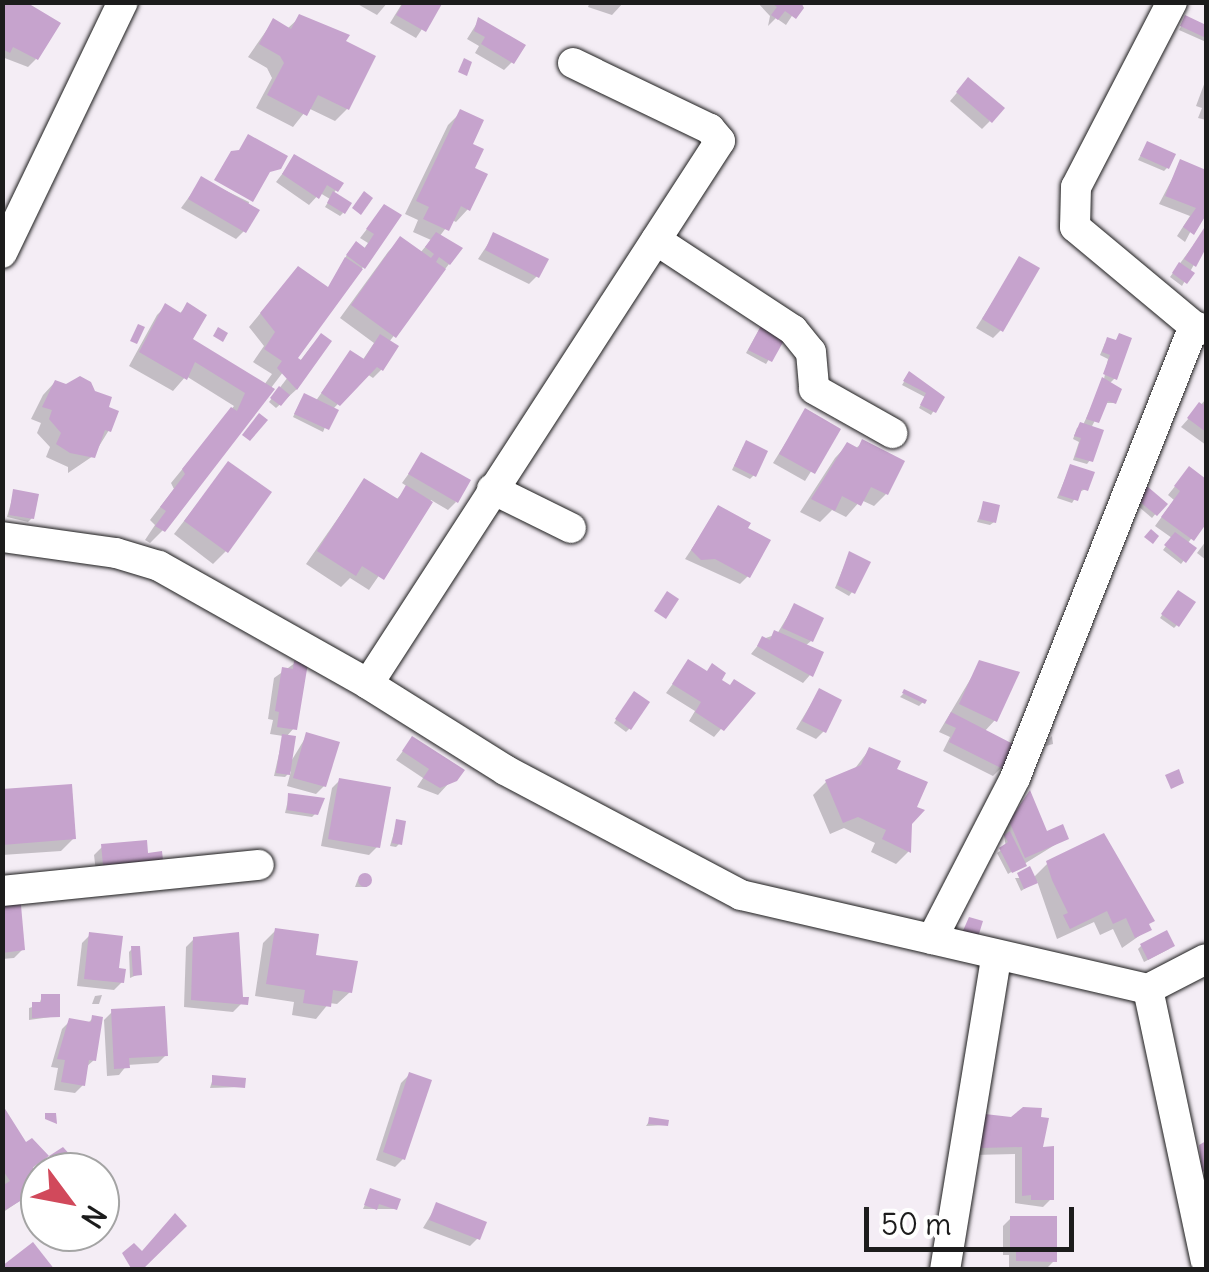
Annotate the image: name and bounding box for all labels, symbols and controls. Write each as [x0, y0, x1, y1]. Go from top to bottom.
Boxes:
north arrow [20, 1152, 120, 1252]
scale bar [869, 1187, 1079, 1249]
text: N [73, 1199, 114, 1235]
text: 50 m [881, 1205, 951, 1243]

